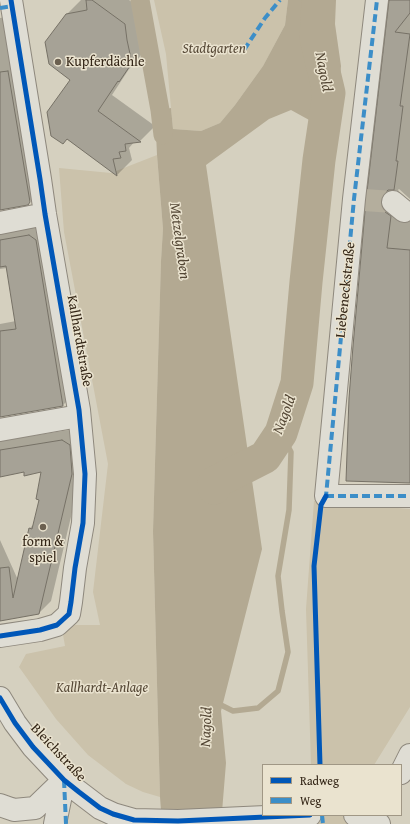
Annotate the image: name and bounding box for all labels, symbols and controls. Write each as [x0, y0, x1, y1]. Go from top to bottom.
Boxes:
park label: Stadtgarten [182, 41, 246, 57]
water label: Nagold [310, 51, 336, 93]
place label: Kupferdächle [66, 54, 145, 70]
marker: Kupferdächle [53, 57, 63, 67]
water label: Metzelgraben [165, 202, 193, 280]
street label: Liebeneckstraße [333, 241, 359, 339]
street label: Kallhardtstraße [63, 294, 95, 388]
water label: Nagold [269, 393, 301, 437]
marker: form & spiel [38, 522, 48, 532]
place label: form & spiel [22, 534, 64, 566]
park label: Kallhardt-Anlage [56, 680, 148, 696]
water label: Nagold [197, 707, 217, 747]
street label: Bleichstraße [27, 720, 89, 786]
legend [262, 764, 402, 816]
text: Radweg [300, 772, 339, 789]
text: Weg [300, 792, 321, 809]

